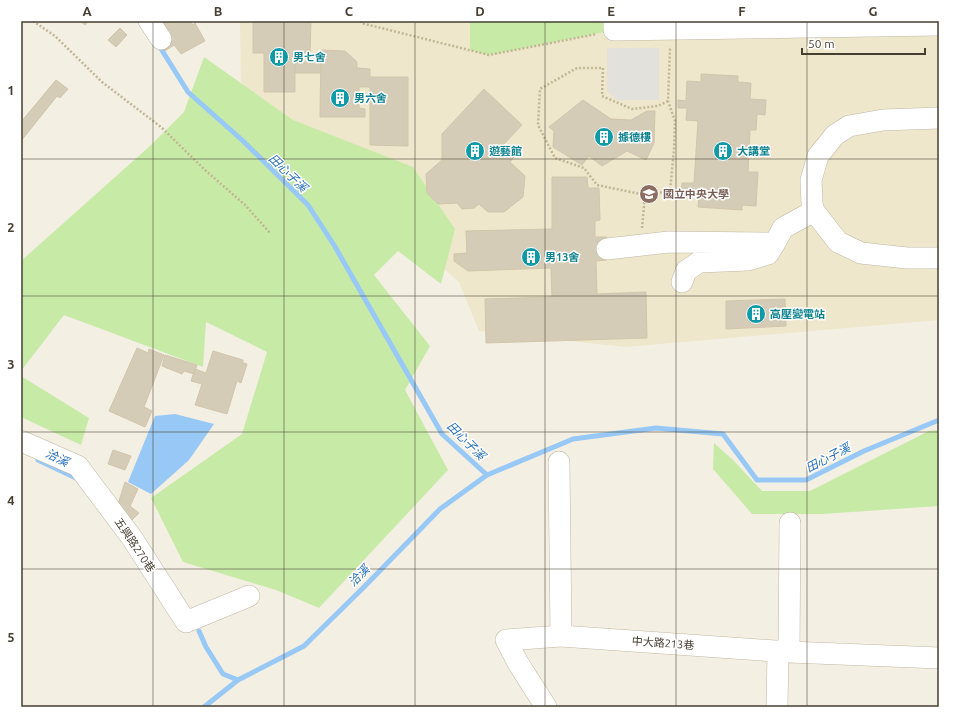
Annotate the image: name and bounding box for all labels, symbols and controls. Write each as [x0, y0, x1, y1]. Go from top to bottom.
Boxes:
text: A [82, 4, 92, 18]
text: B [214, 4, 223, 18]
text: C [345, 4, 354, 18]
text: D [475, 4, 485, 18]
text: E [607, 4, 615, 18]
text: F [738, 4, 746, 18]
text: G [869, 4, 878, 18]
scale bar [802, 30, 925, 56]
text: 50 m [808, 37, 835, 50]
building icon: 男七舍 [268, 46, 290, 68]
place label: 男七舍 [293, 51, 326, 63]
text: 1 [7, 83, 15, 97]
building icon: 男六舍 [329, 87, 351, 109]
place label: 男六舍 [354, 92, 387, 104]
building icon: 據德樓 [593, 126, 615, 148]
place label: 據德樓 [618, 131, 651, 143]
building icon: 遊藝館 [464, 140, 486, 162]
building icon: 大講堂 [712, 140, 734, 162]
place label: 遊藝館 [489, 145, 522, 157]
place label: 大講堂 [737, 145, 770, 157]
water label: 田心子溪 [267, 151, 312, 195]
school or university icon: 國立中央大學 [638, 183, 660, 205]
place label: 國立中央大學 [663, 188, 729, 200]
text: 2 [7, 220, 15, 234]
building icon: 男13舍 [520, 246, 542, 268]
place label: 男13舍 [545, 251, 579, 263]
building icon: 高壓變電站 [745, 303, 767, 325]
place label: 高壓變電站 [770, 308, 825, 320]
text: 3 [7, 357, 15, 371]
water label: 田心子溪 [445, 419, 489, 464]
water label: 田心子溪 [803, 440, 854, 474]
water label: 洽溪 [44, 446, 73, 470]
text: 4 [7, 493, 15, 507]
street label: 五興路270巷 [113, 516, 157, 574]
water label: 洽溪 [346, 561, 373, 589]
text: 5 [7, 630, 15, 644]
street label: 中大路213巷 [631, 635, 695, 651]

